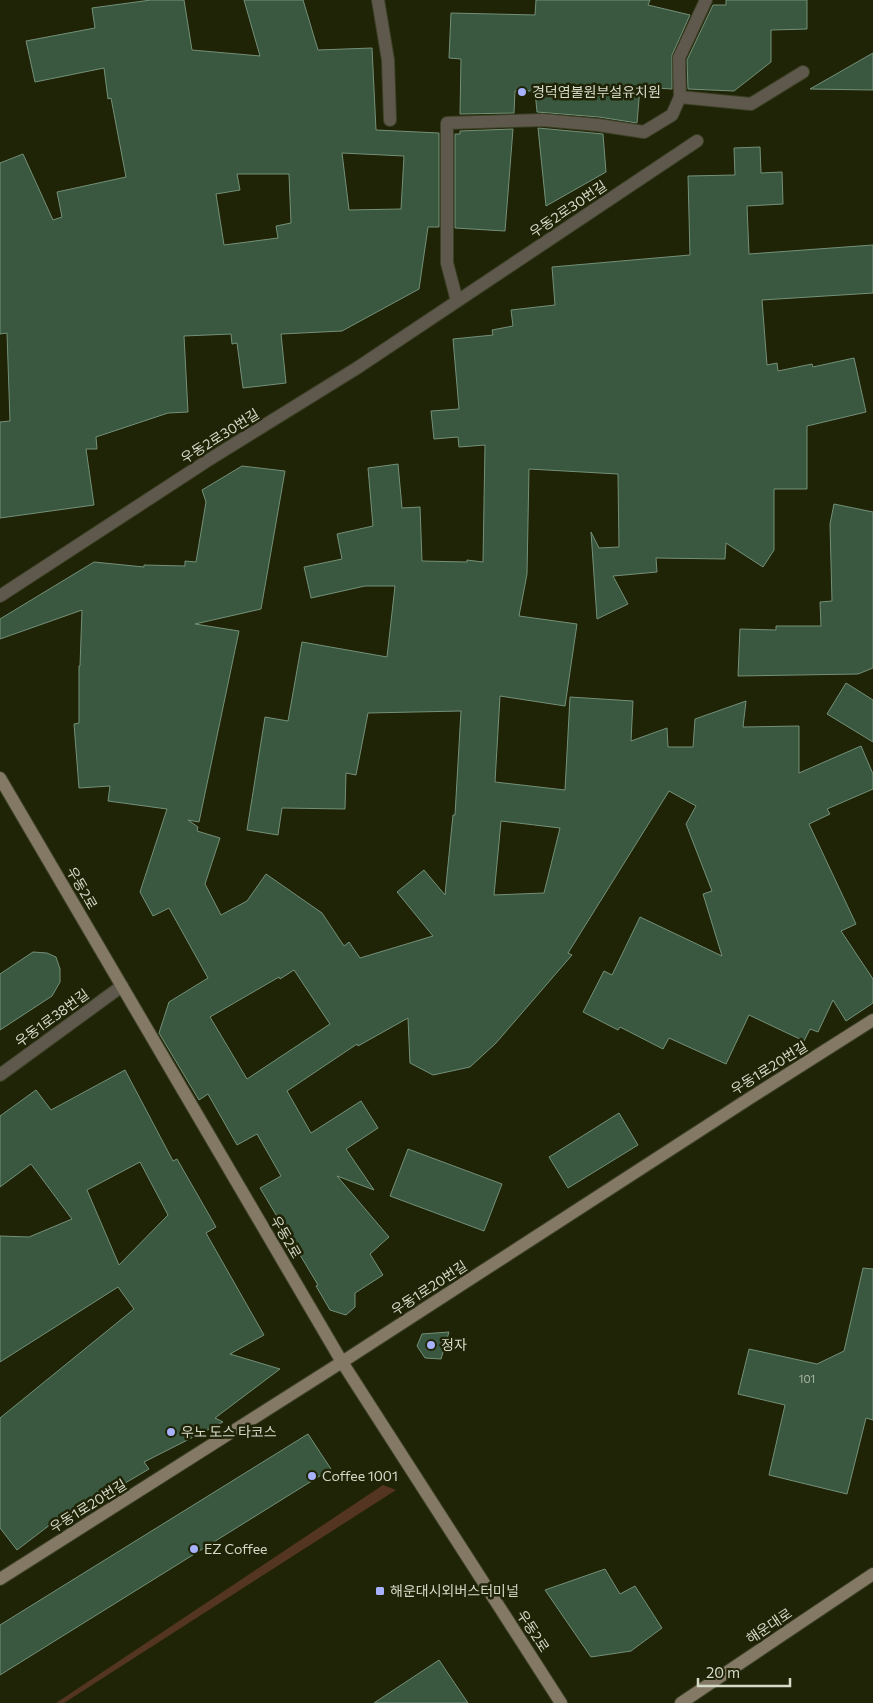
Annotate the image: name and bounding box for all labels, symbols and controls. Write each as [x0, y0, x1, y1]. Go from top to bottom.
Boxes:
place label: 경덕염불원부설유치원 [532, 83, 661, 100]
marker: 경덕염불원부설유치원 [516, 86, 528, 98]
street label: 우동2로30번길 [526, 177, 609, 241]
street label: 우동2로30번길 [177, 405, 262, 466]
street label: 우동2로 [63, 863, 101, 912]
street label: 우동1로38번길 [12, 985, 92, 1050]
street label: 우동1로20번길 [727, 1037, 810, 1098]
street label: 우동2로 [267, 1212, 305, 1261]
street label: 우동1로20번길 [388, 1257, 470, 1318]
place label: 정자 [441, 1336, 467, 1353]
marker: 정자 [425, 1339, 437, 1351]
house number: 101 [799, 1372, 815, 1385]
place label: 우노 도스 타코스 [181, 1423, 277, 1440]
marker: 우노 도스 타코스 [165, 1426, 177, 1438]
place label: Coffee 1001 [322, 1467, 398, 1484]
marker: Coffee 1001 [306, 1470, 318, 1482]
street label: 우동1로20번길 [46, 1475, 129, 1536]
place label: EZ Coffee [204, 1540, 267, 1557]
marker: EZ Coffee [188, 1543, 200, 1555]
place label: 해운대시외버스터미널 [390, 1582, 519, 1599]
marker: 해운대시외버스터미널 [374, 1585, 386, 1597]
street label: 해운대로 [743, 1604, 795, 1647]
street label: 우동2로 [514, 1607, 553, 1655]
scale bar [698, 1656, 790, 1688]
text: 20 m [706, 1663, 740, 1681]

